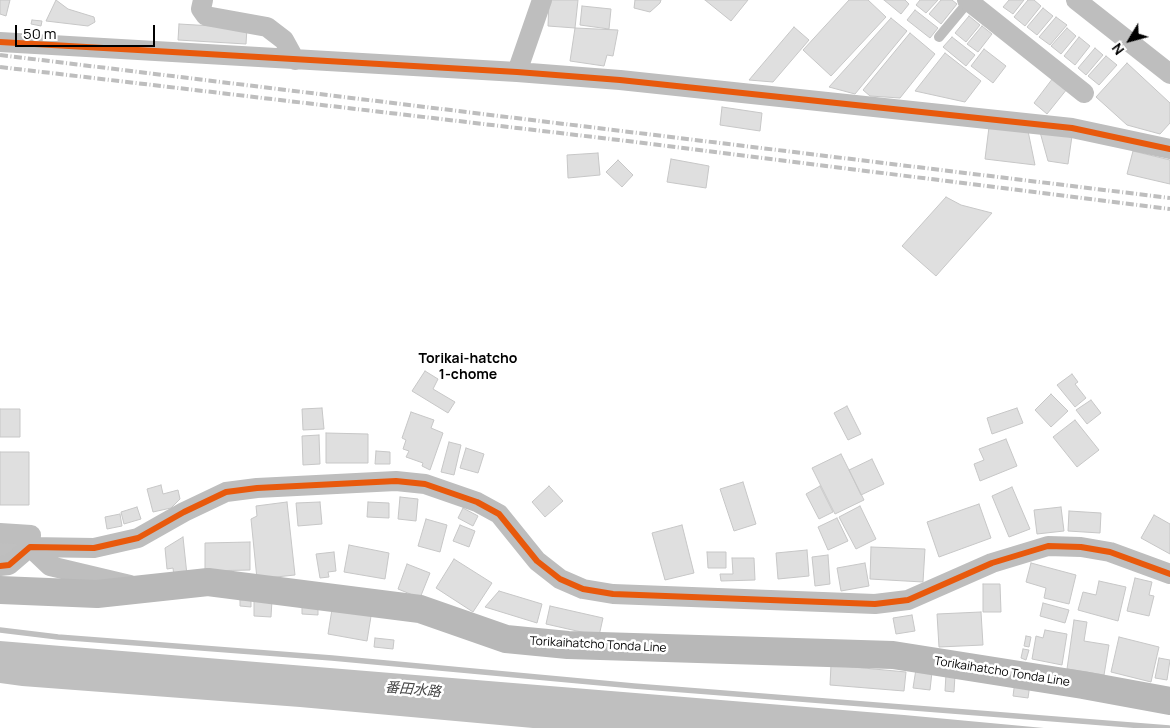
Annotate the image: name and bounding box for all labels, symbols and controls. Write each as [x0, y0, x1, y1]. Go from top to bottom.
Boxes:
scale bar [18, 15, 158, 47]
north arrow [1105, 15, 1155, 65]
text: 50 m [23, 23, 57, 44]
text: N [1107, 40, 1128, 59]
district label: Torikai-hatcho 1-chome [419, 351, 517, 384]
street label: Torikaihatcho Tonda Line [529, 634, 667, 656]
street label: Torikaihatcho Tonda Line [933, 654, 1071, 690]
water label: 番田水路 [384, 679, 442, 701]

